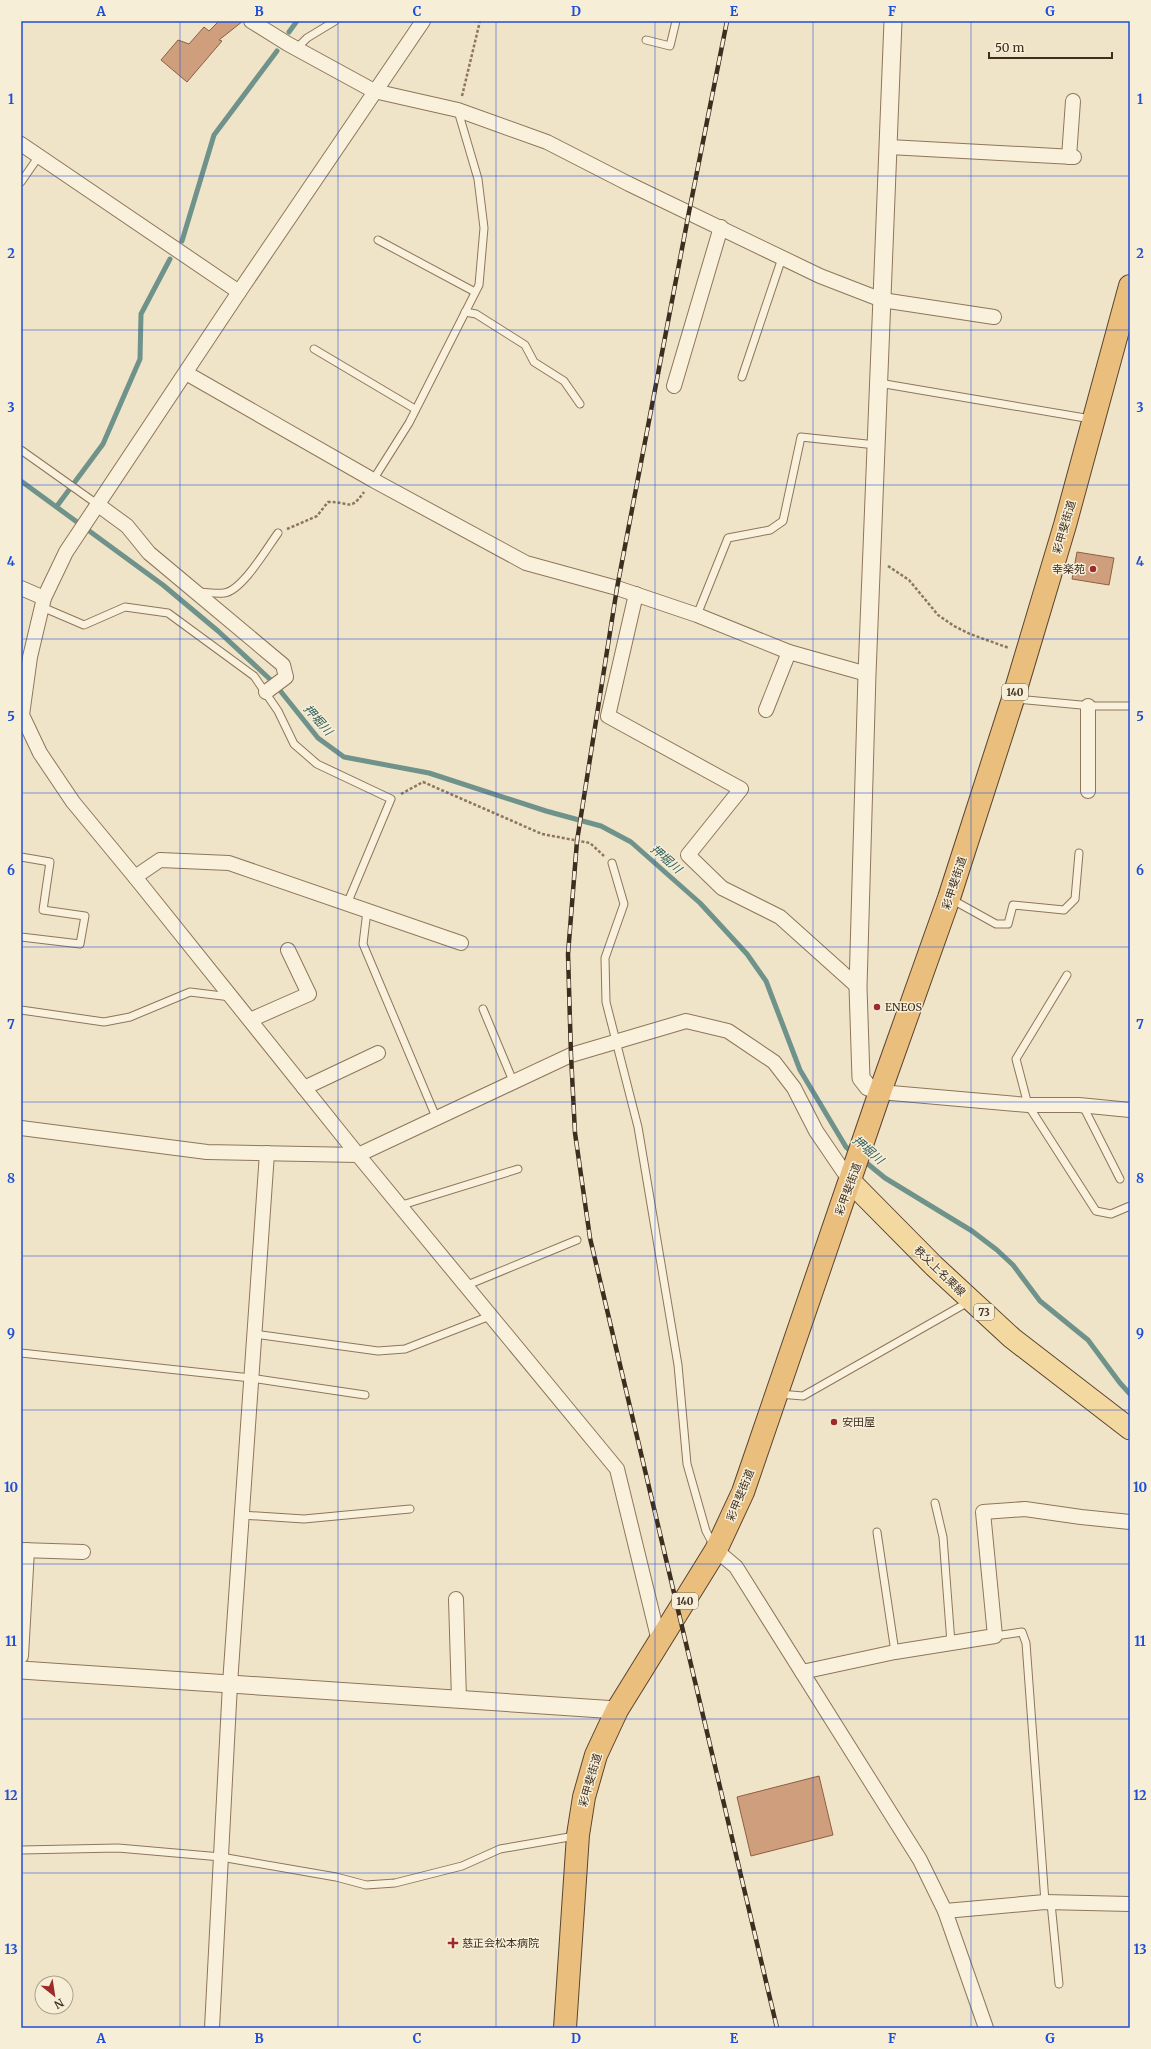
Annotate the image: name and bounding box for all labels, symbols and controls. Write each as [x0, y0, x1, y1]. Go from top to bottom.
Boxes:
text: A [95, 3, 106, 20]
text: B [254, 3, 264, 20]
text: C [413, 3, 422, 20]
text: D [571, 3, 581, 20]
text: E [730, 3, 739, 20]
text: F [888, 3, 896, 20]
text: G [1045, 3, 1055, 20]
scale bar [989, 34, 1112, 60]
text: 50 m [995, 40, 1024, 55]
text: 1 [8, 91, 14, 108]
text: 1 [1137, 91, 1143, 108]
text: 2 [7, 245, 15, 262]
text: 2 [1136, 245, 1144, 262]
text: 3 [7, 399, 15, 416]
text: 3 [1136, 399, 1144, 416]
street label: 彩甲斐街道 [1050, 499, 1078, 555]
text: 4 [7, 553, 16, 570]
text: 4 [1136, 553, 1145, 570]
place label: 幸楽苑 [1052, 562, 1085, 576]
marker: 幸楽苑 [1088, 564, 1098, 574]
road number: 140 [1002, 684, 1028, 700]
water label: 押堀川 [301, 701, 337, 740]
text: 5 [7, 708, 15, 725]
text: 5 [1136, 708, 1144, 725]
water label: 押堀川 [648, 841, 686, 877]
street label: 彩甲斐街道 [939, 855, 969, 911]
text: 6 [7, 862, 15, 879]
text: 6 [1136, 862, 1144, 879]
place label: ENEOS [885, 1000, 922, 1014]
marker: ENEOS [872, 1002, 882, 1012]
text: 7 [7, 1016, 15, 1033]
text: 7 [1136, 1016, 1144, 1033]
water label: 押堀川 [850, 1132, 888, 1168]
street label: 彩甲斐街道 [832, 1161, 864, 1217]
text: 8 [7, 1170, 15, 1187]
text: 8 [1136, 1170, 1144, 1187]
street label: 秩父上名栗線 [911, 1243, 969, 1299]
road number: 73 [974, 1304, 994, 1320]
text: 9 [7, 1325, 15, 1342]
text: 9 [1136, 1325, 1144, 1342]
place label: 安田屋 [842, 1415, 875, 1429]
marker: 安田屋 [829, 1417, 839, 1427]
street label: 彩甲斐街道 [723, 1467, 757, 1523]
text: 10 [4, 1479, 18, 1496]
text: 10 [1133, 1479, 1147, 1496]
road number: 140 [672, 1593, 698, 1609]
text: 11 [5, 1633, 17, 1650]
text: 11 [1134, 1633, 1146, 1650]
street label: 彩甲斐街道 [576, 1752, 604, 1808]
text: 12 [4, 1787, 18, 1804]
text: 12 [1133, 1787, 1147, 1804]
place label: 慈正会松本病院 [462, 1936, 539, 1950]
marker: 慈正会松本病院 [447, 1937, 459, 1949]
text: 13 [4, 1941, 18, 1958]
text: 13 [1133, 1941, 1147, 1958]
north arrow [34, 1975, 74, 2015]
text: N [51, 1995, 66, 2012]
text: A [95, 2030, 106, 2047]
text: B [254, 2030, 264, 2047]
text: C [413, 2030, 422, 2047]
text: D [571, 2030, 581, 2047]
text: E [730, 2030, 739, 2047]
text: F [888, 2030, 896, 2047]
text: G [1045, 2030, 1055, 2047]

